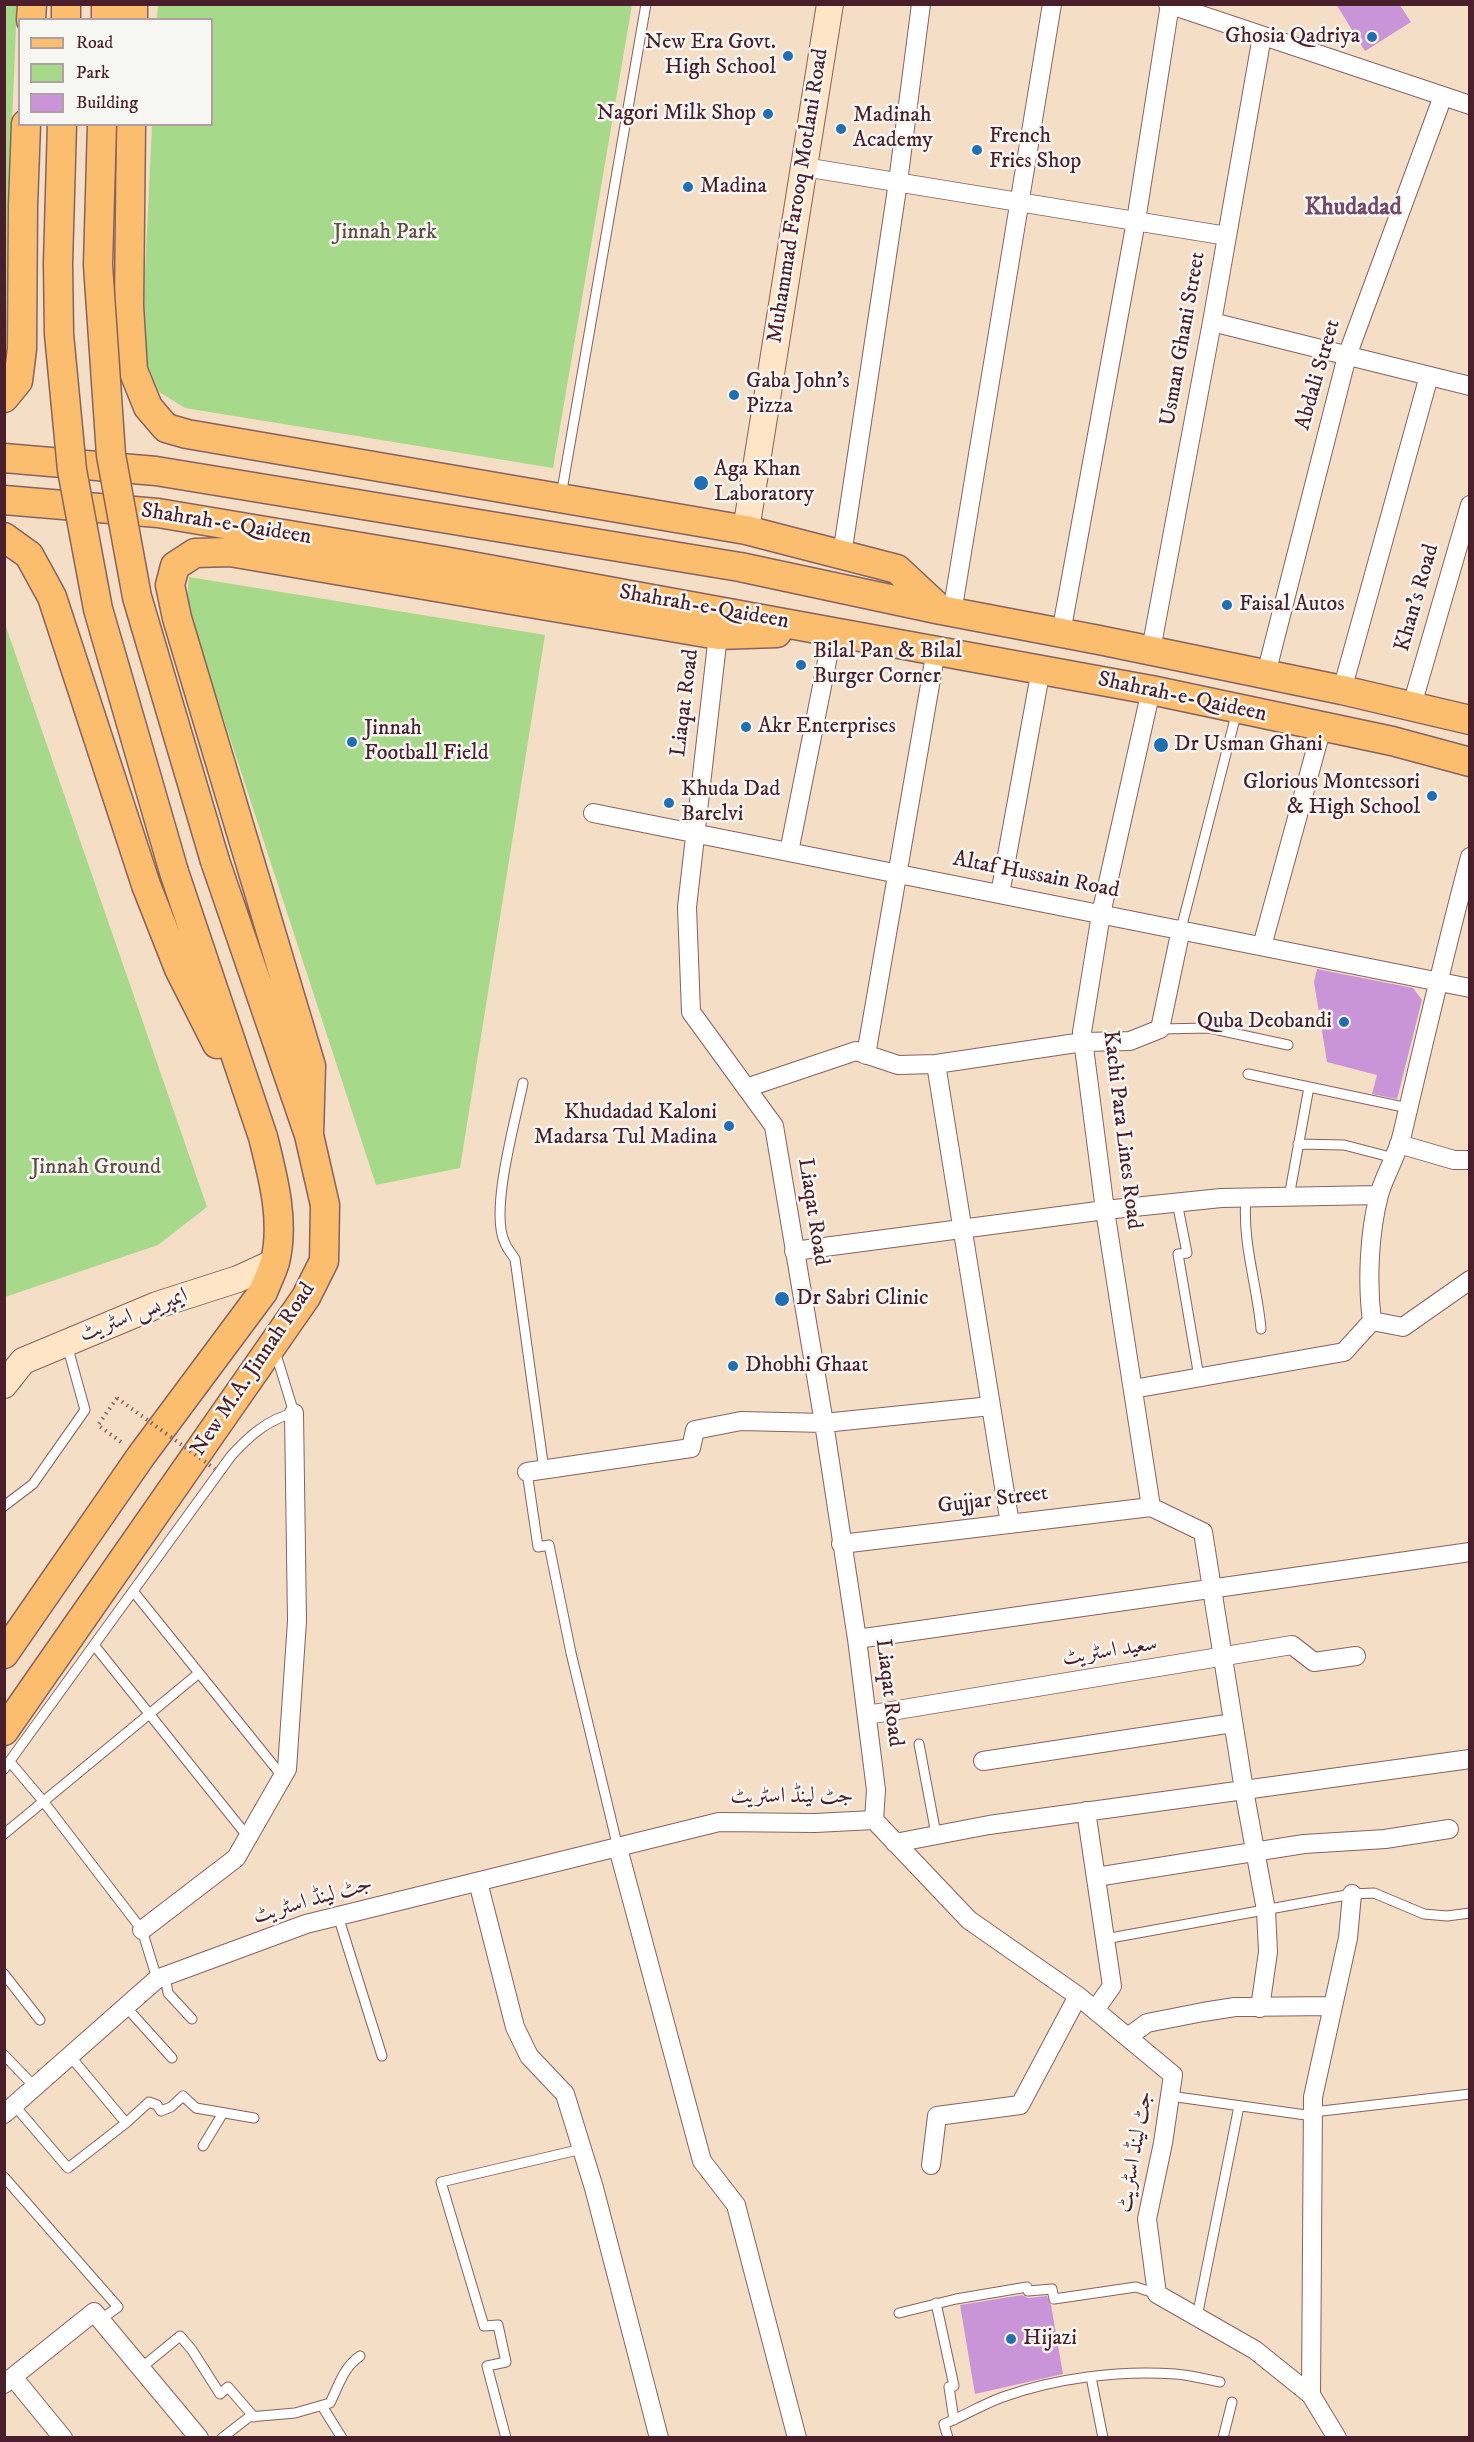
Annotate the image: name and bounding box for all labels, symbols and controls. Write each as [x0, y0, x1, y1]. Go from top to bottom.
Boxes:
legend [18, 18, 213, 126]
place label: Ghosia Qadriya [1225, 24, 1360, 50]
place label: New Era Govt. High School [645, 30, 776, 82]
marker: Ghosia Qadriya [1365, 30, 1379, 44]
text: Road [76, 32, 113, 54]
street label: Muhammad Farooq Motlani Road [763, 47, 835, 345]
marker: New Era Govt. High School [781, 49, 795, 63]
text: Park [76, 62, 110, 84]
text: Building [76, 92, 138, 114]
place label: Nagori Milk Shop [596, 101, 756, 127]
place label: Madinah Academy [853, 103, 933, 154]
marker: Nagori Milk Shop [761, 107, 775, 121]
marker: Madinah Academy [834, 122, 848, 136]
place label: French Fries Shop [989, 124, 1081, 176]
marker: French Fries Shop [970, 143, 984, 157]
place label: Madina [700, 174, 767, 200]
marker: Madina [681, 180, 695, 194]
district label: Khudadad [1304, 195, 1402, 223]
park label: Jinnah Park [333, 220, 437, 246]
street label: Usman Ghani Street [1156, 250, 1212, 428]
street label: Abdali Street [1291, 317, 1347, 433]
place label: Gaba John's Pizza [746, 369, 850, 420]
marker: Gaba John's Pizza [727, 388, 741, 402]
place label: Aga Khan Laboratory [714, 457, 814, 508]
marker: Aga Khan Laboratory [692, 474, 710, 492]
street label: Shahrah-e-Qaideen [139, 499, 313, 551]
street label: Khan's Road [1390, 541, 1446, 655]
street label: Shahrah-e-Qaideen [617, 580, 791, 636]
place label: Faisal Autos [1239, 592, 1345, 618]
marker: Faisal Autos [1220, 598, 1234, 612]
place label: Bilal Pan & Bilal Burger Corner [813, 639, 962, 690]
street label: Liaqat Road [666, 648, 706, 758]
marker: Bilal Pan & Bilal Burger Corner [794, 658, 808, 672]
street label: Shahrah-e-Qaideen [1095, 667, 1269, 729]
place label: Akr Enterprises [758, 714, 896, 740]
place label: Jinnah Football Field [364, 716, 489, 768]
marker: Akr Enterprises [739, 720, 753, 734]
place label: Dr Usman Ghani [1174, 732, 1323, 758]
marker: Jinnah Football Field [345, 735, 359, 749]
marker: Dr Usman Ghani [1152, 736, 1170, 754]
place label: Glorious Montessori & High School [1243, 770, 1420, 822]
place label: Khuda Dad Barelvi [681, 777, 780, 828]
marker: Glorious Montessori & High School [1425, 789, 1439, 803]
marker: Khuda Dad Barelvi [662, 796, 676, 810]
street label: Altaf Hussain Road [951, 847, 1121, 905]
place label: Quba Deobandi [1197, 1009, 1332, 1035]
marker: Quba Deobandi [1337, 1015, 1351, 1029]
street label: Kachi Para Lines Road [1096, 1029, 1146, 1231]
place label: Khudadad Kaloni Madarsa Tul Madina [534, 1100, 717, 1152]
marker: Khudadad Kaloni Madarsa Tul Madina [722, 1119, 736, 1133]
park label: Jinnah Ground [31, 1155, 161, 1181]
street label: Liaqat Road [790, 1156, 834, 1268]
street label: New M.A. Jinnah Road [186, 1278, 322, 1462]
street label: ایمپریس اسٹریٹ [76, 1283, 192, 1349]
place label: Dr Sabri Clinic [796, 1286, 929, 1312]
marker: Dr Sabri Clinic [773, 1290, 791, 1308]
place label: Dhobhi Ghaat [745, 1353, 868, 1379]
marker: Dhobhi Ghaat [726, 1359, 740, 1373]
street label: Gujjar Street [936, 1481, 1050, 1521]
street label: سعید اسٹریٹ [1061, 1631, 1159, 1673]
street label: Liaqat Road [868, 1638, 908, 1748]
street label: جٹ لینڈ اسٹریٹ [731, 1784, 853, 1810]
street label: جٹ لینڈ اسٹریٹ [250, 1871, 376, 1931]
street label: جٹ لینڈ اسٹریٹ [1112, 2089, 1160, 2215]
place label: Hijazi [1023, 2326, 1077, 2352]
marker: Hijazi [1004, 2332, 1018, 2346]

